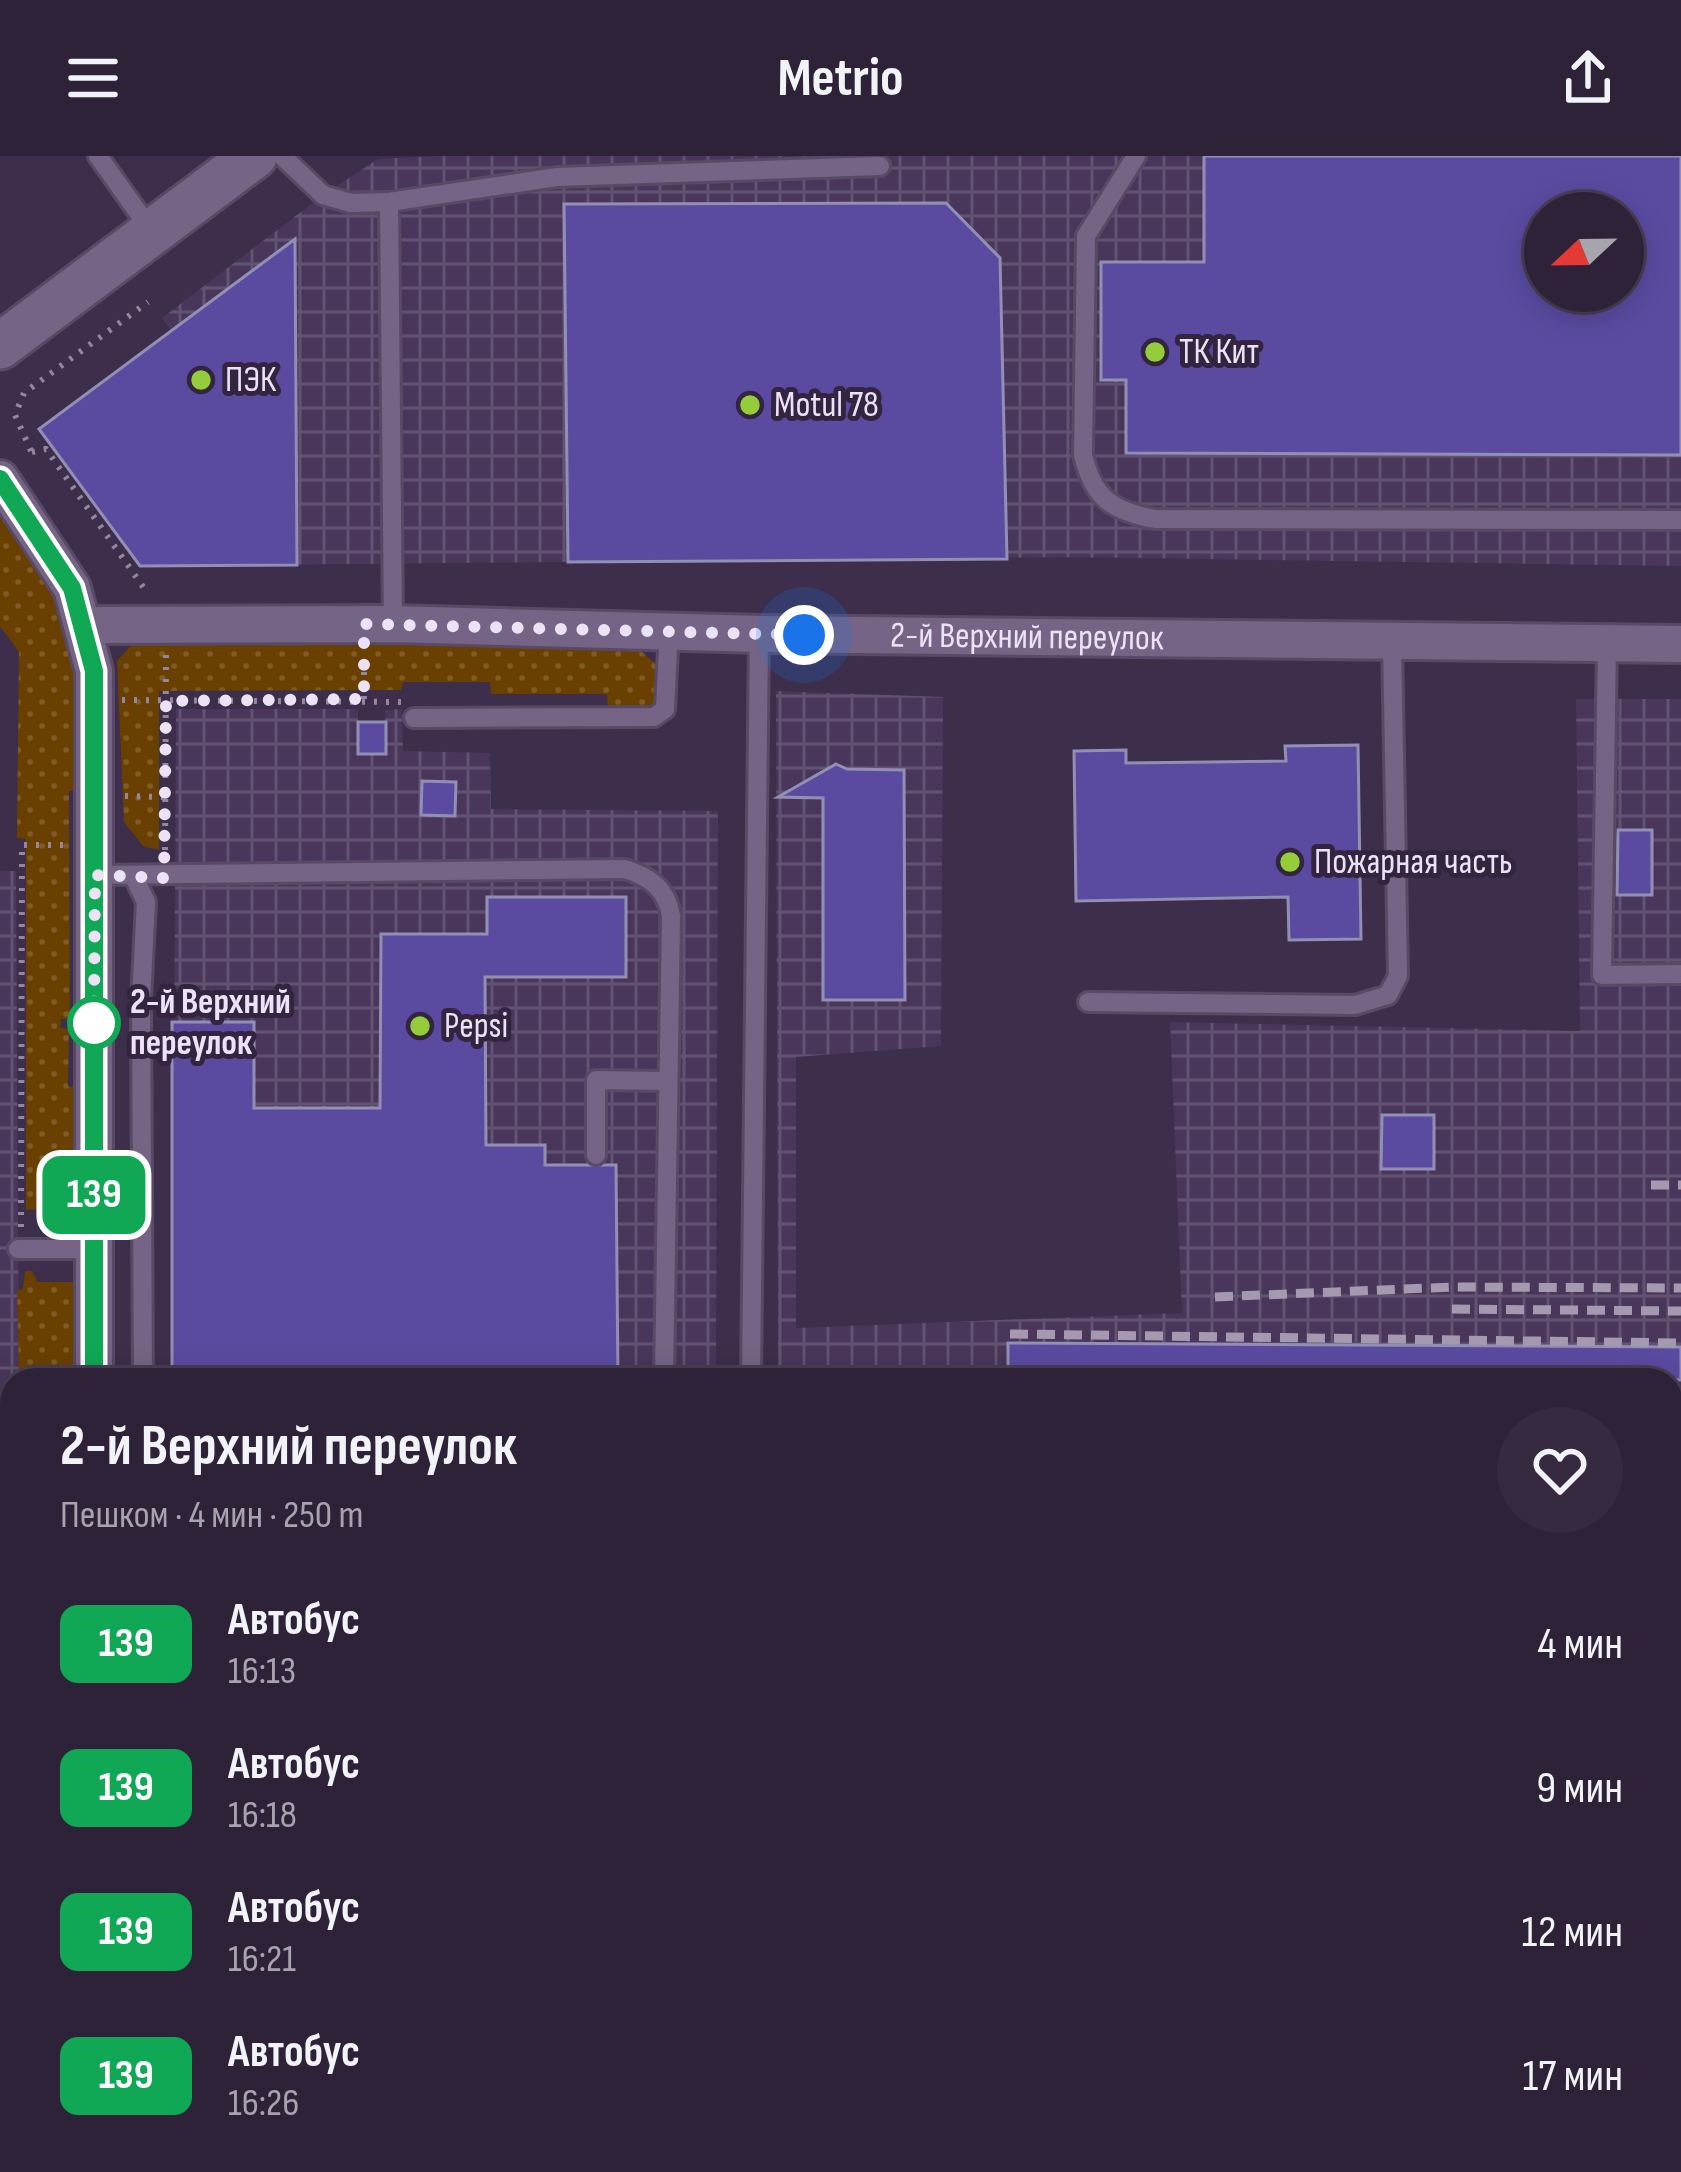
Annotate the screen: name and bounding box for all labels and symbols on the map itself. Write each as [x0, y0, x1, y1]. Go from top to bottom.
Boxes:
north arrow [1524, 192, 1644, 312]
place label: ТК Кит [1179, 331, 1259, 374]
marker: ТК Кит [1142, 339, 1168, 365]
place label: ПЭК [225, 359, 277, 402]
marker: ПЭК [188, 367, 214, 393]
place label: Motul 78 [774, 384, 879, 427]
marker: Motul 78 [737, 392, 763, 418]
your location [774, 605, 834, 665]
street label: 2-й Верхний переулок [890, 614, 1164, 660]
place label: Пожарная часть [1314, 841, 1512, 884]
marker: Пожарная часть [1277, 849, 1303, 875]
place label: 2-й Верхний переулок [130, 981, 291, 1065]
marker: 2-й Верхний переулок [69, 998, 119, 1048]
place label: Pepsi [444, 1005, 508, 1048]
marker: Pepsi [407, 1013, 433, 1039]
line badge: 139 [25, 1156, 163, 1234]

